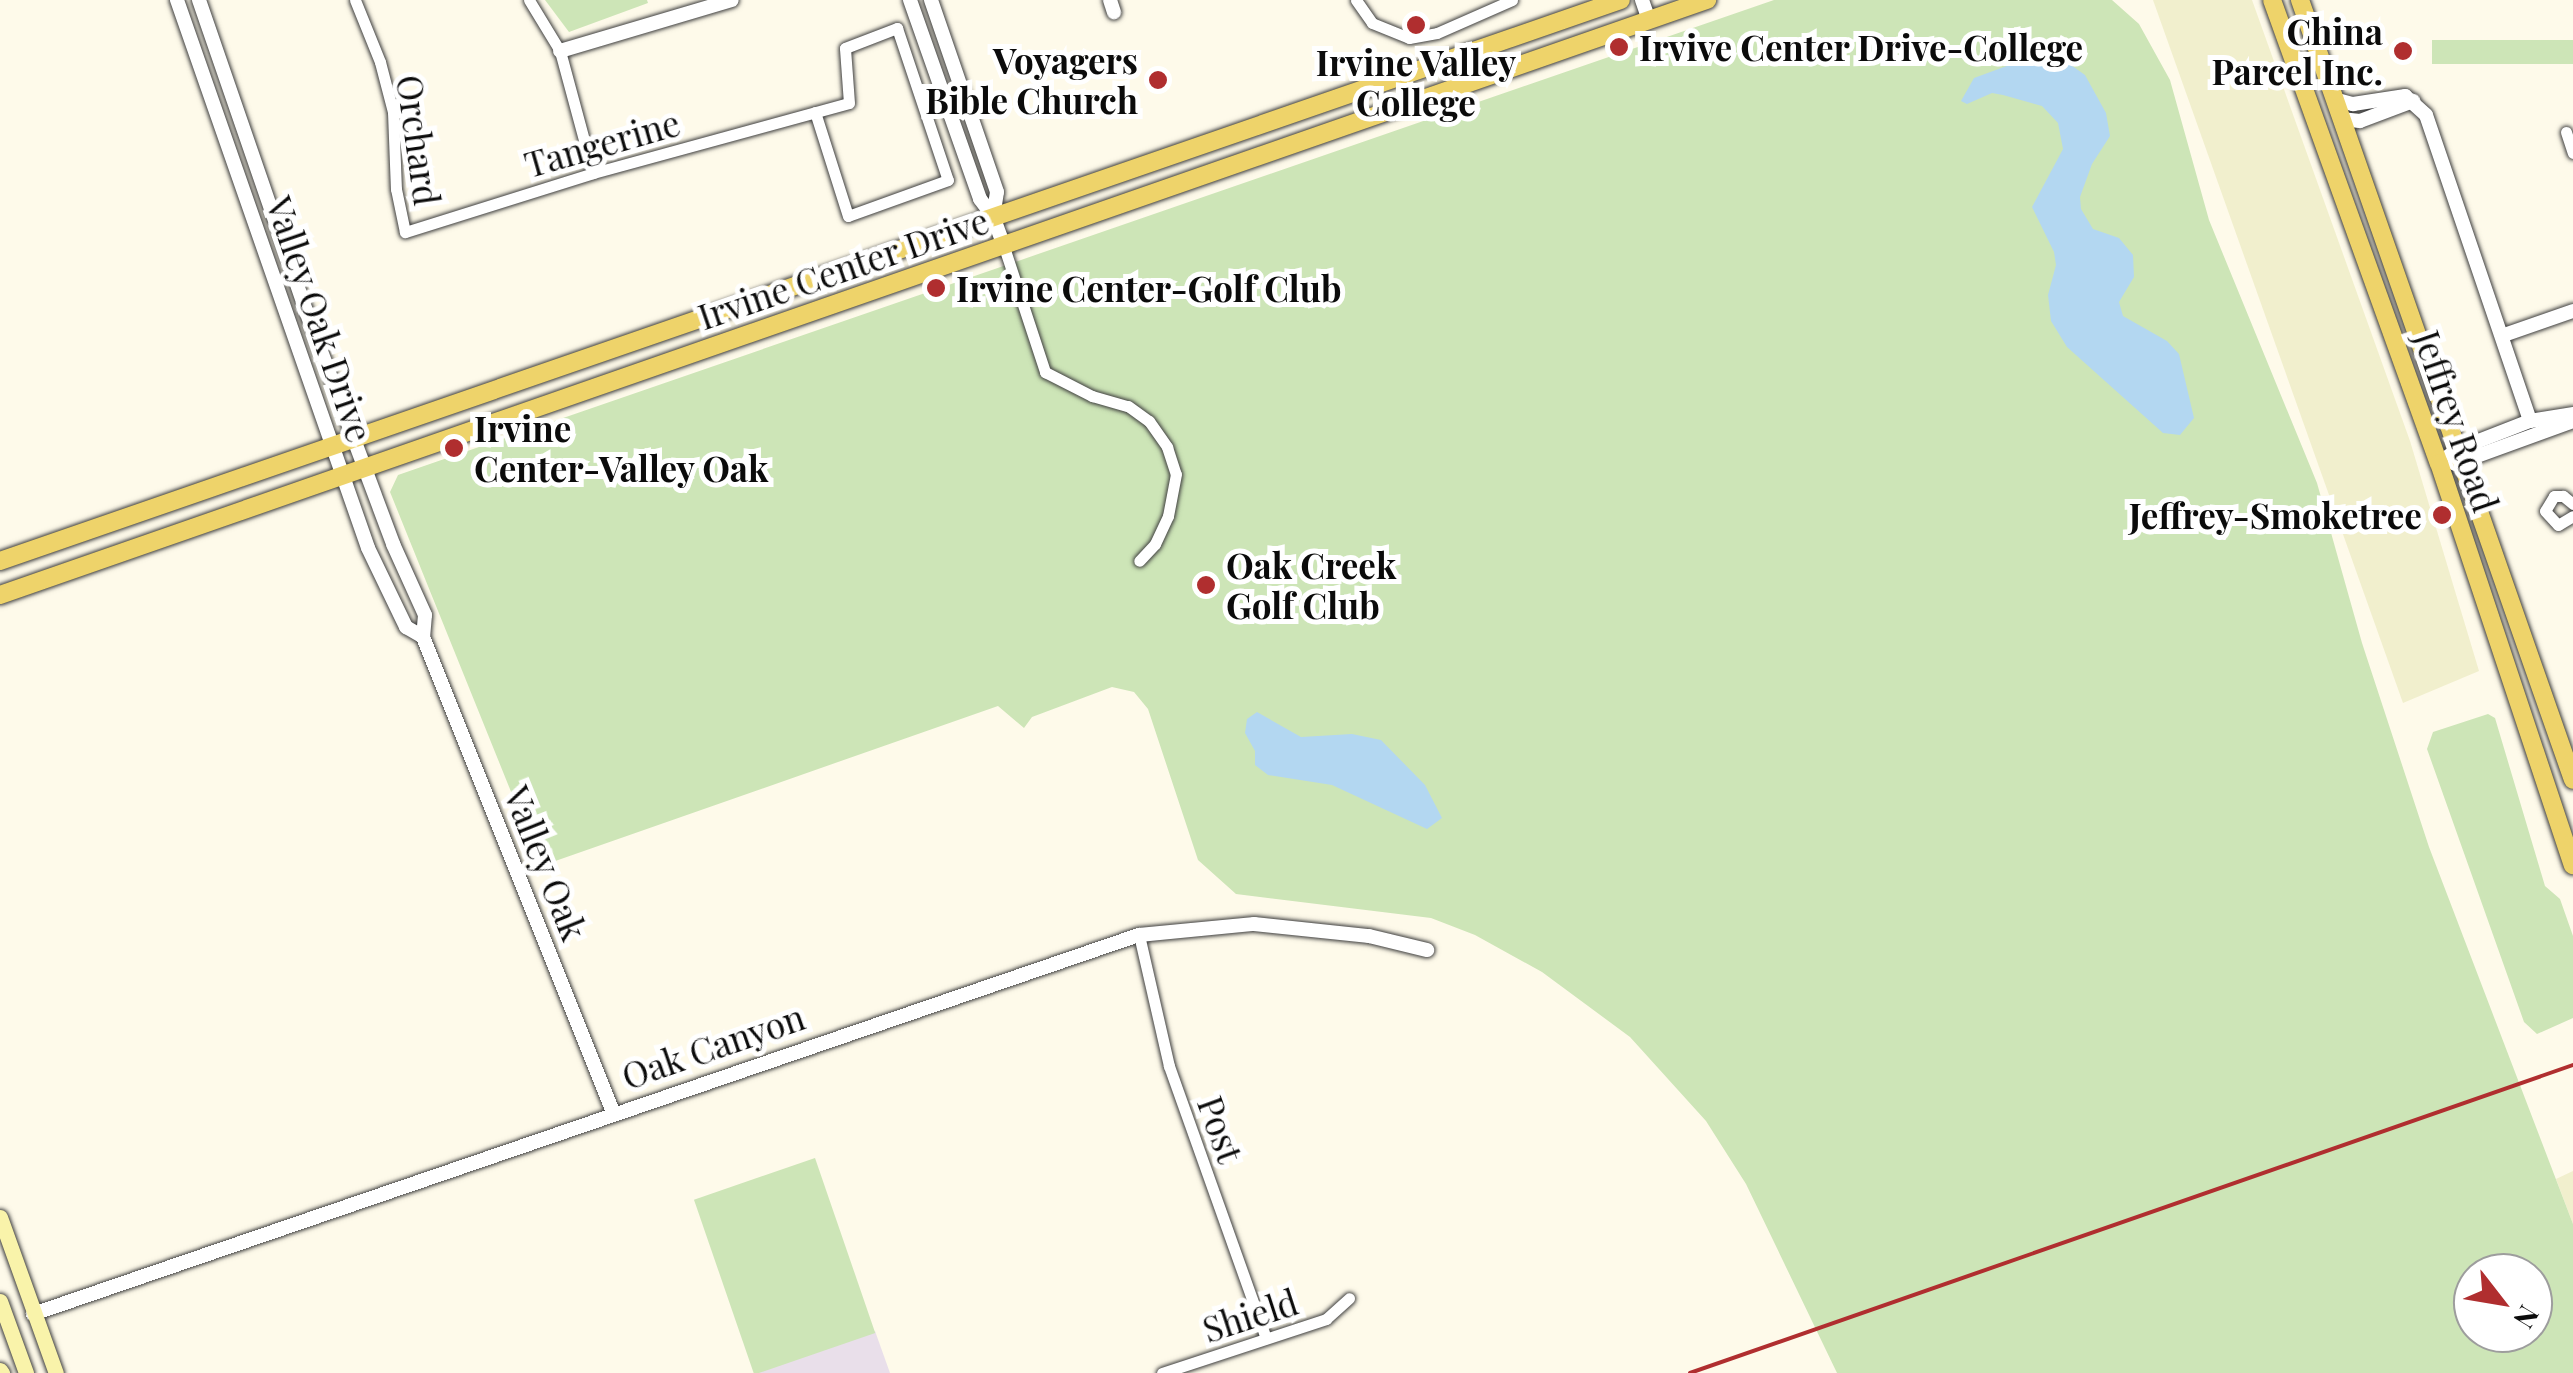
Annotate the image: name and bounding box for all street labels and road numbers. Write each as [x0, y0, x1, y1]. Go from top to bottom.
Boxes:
street label: Orchard [389, 72, 449, 208]
street label: Tangerine [520, 101, 684, 185]
street label: Valley Oak Drive [258, 190, 382, 448]
street label: Irvine Center Drive [692, 199, 994, 337]
street label: Jeffrey Road [2406, 325, 2508, 517]
street label: Valley Oak [496, 779, 596, 947]
street label: Oak Canyon [616, 995, 810, 1097]
street label: Post [1190, 1090, 1252, 1168]
street label: Shield [1197, 1280, 1303, 1350]

